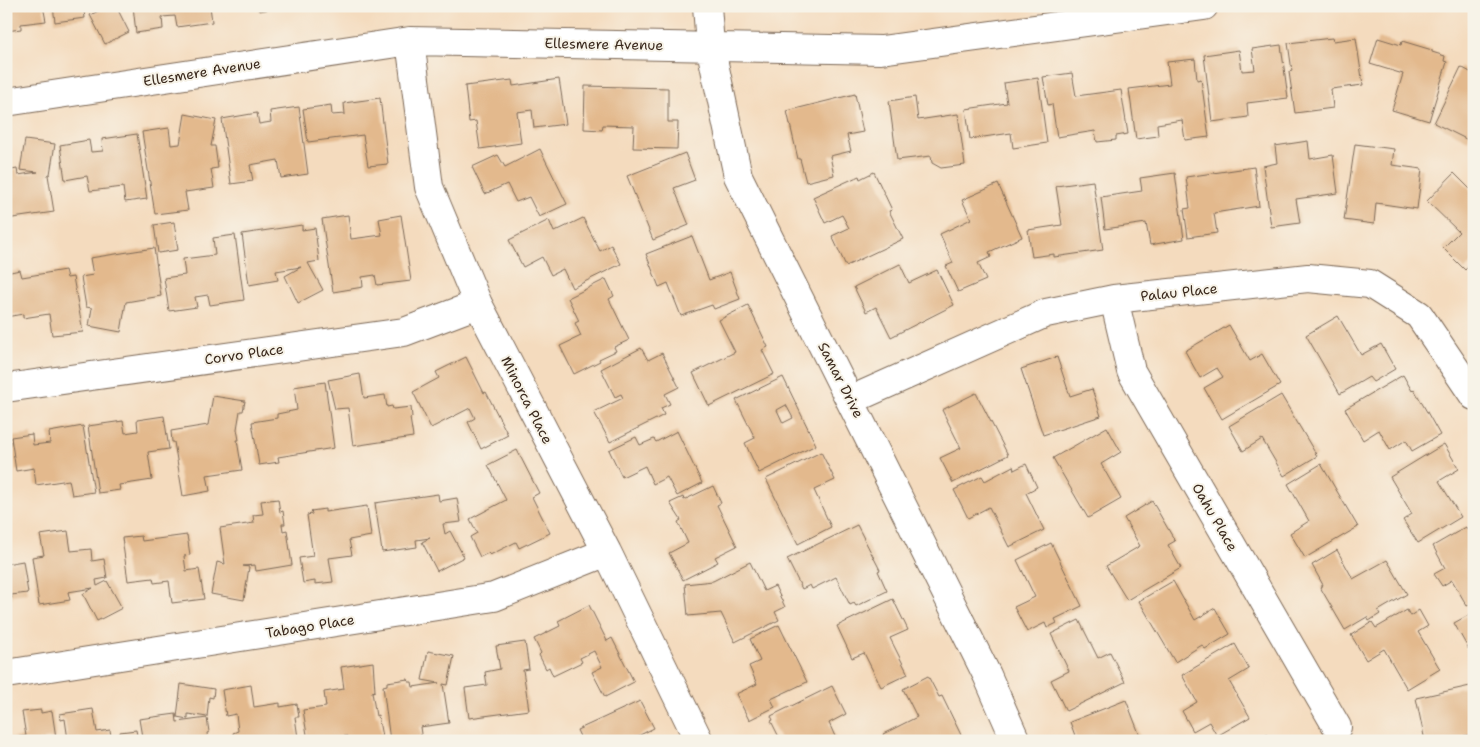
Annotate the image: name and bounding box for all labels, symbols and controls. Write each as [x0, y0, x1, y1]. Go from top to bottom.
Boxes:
street label: Ellesmere Avenue [544, 34, 664, 54]
street label: Ellesmere Avenue [142, 54, 262, 90]
street label: Palau Place [1140, 279, 1218, 305]
street label: Samar Drive [814, 339, 868, 421]
street label: Corvo Place [203, 340, 285, 368]
street label: Minorca Place [497, 353, 557, 447]
street label: Oahu Place [1188, 480, 1242, 554]
street label: Tabago Place [264, 610, 356, 642]

